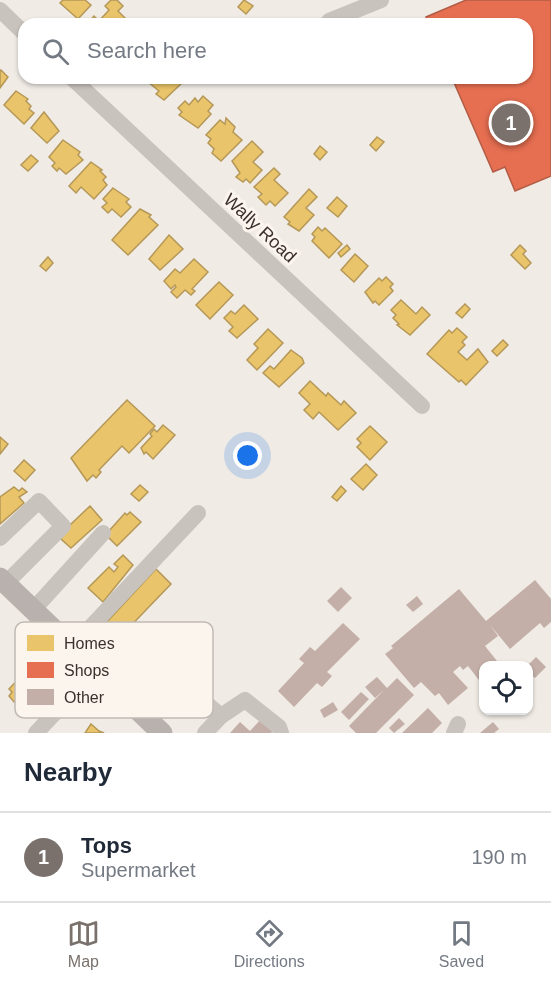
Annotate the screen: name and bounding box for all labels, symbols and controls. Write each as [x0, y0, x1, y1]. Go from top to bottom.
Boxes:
search box [18, 18, 533, 84]
icon: search [39, 35, 72, 68]
text: Search here [87, 38, 207, 63]
pin: 1 [492, 100, 530, 146]
street label: Wally Road [220, 190, 300, 266]
your location [233, 441, 262, 470]
legend [15, 622, 213, 718]
text: Homes [64, 635, 115, 652]
map controls [479, 661, 533, 715]
button: locate [479, 661, 533, 715]
text: Shops [64, 662, 109, 679]
text: Other [64, 689, 105, 706]
text: Nearby [24, 757, 112, 787]
text: Tops [81, 833, 132, 858]
text: 1 [38, 846, 49, 868]
text: 190 m [471, 846, 527, 868]
text: Supermarket [81, 859, 196, 881]
tab: Map [67, 917, 100, 971]
tab: Directions [234, 917, 305, 971]
tab: Saved [439, 917, 484, 971]

